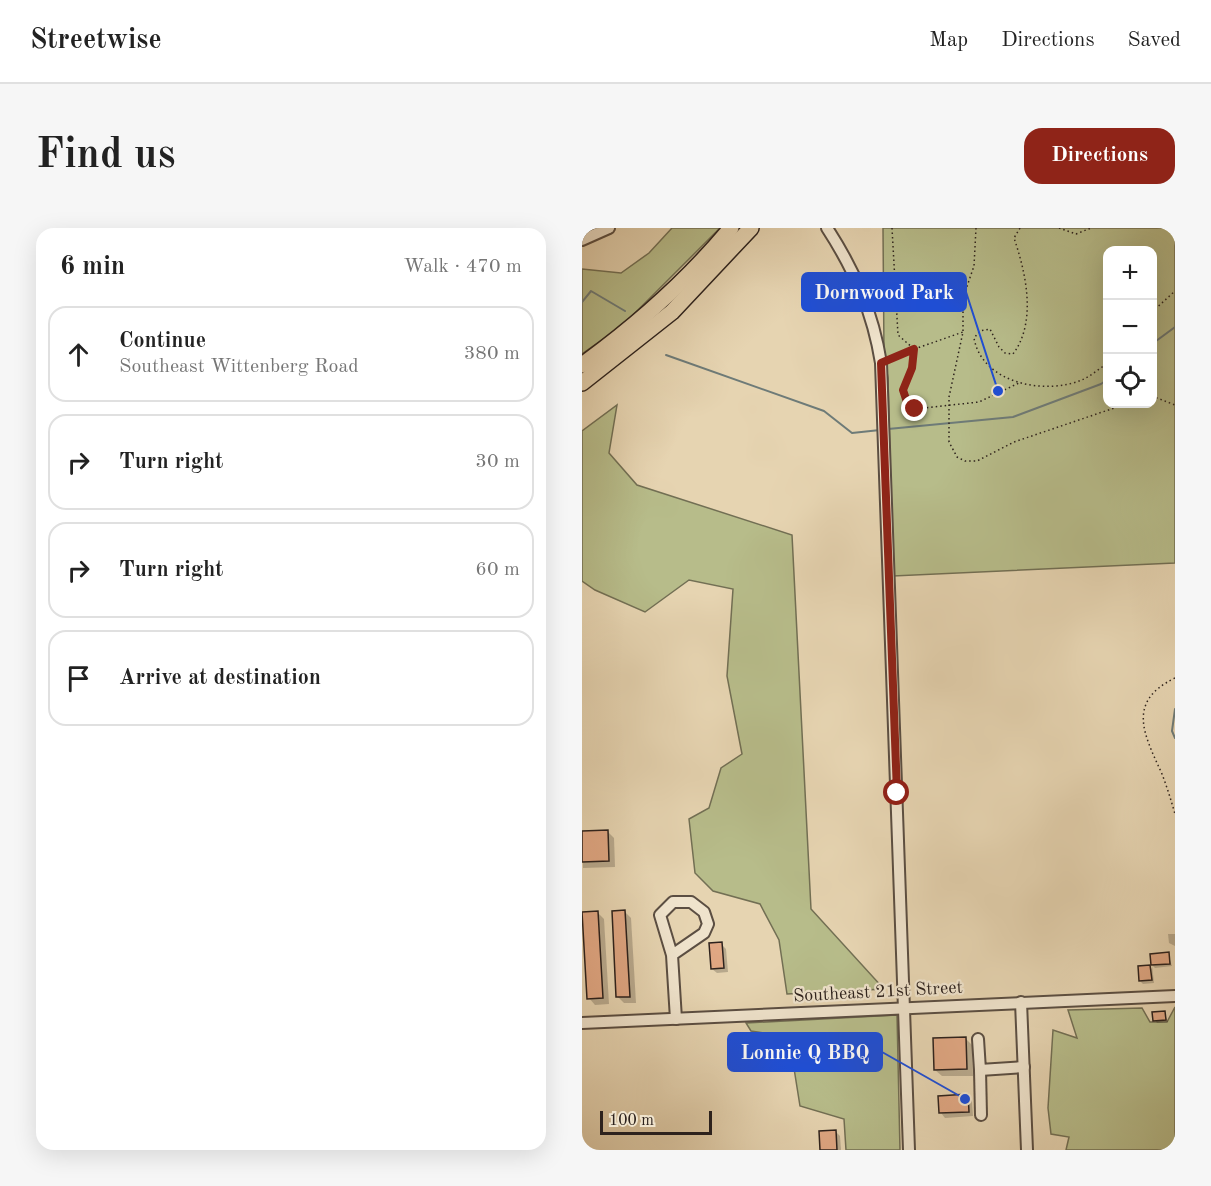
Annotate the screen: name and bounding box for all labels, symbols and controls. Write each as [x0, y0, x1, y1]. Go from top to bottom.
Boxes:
text: Streetwise [30, 27, 162, 55]
text: Map [929, 30, 968, 51]
text: Directions [1001, 30, 1095, 51]
text: Saved [1128, 30, 1181, 51]
button: Directions [1024, 128, 1175, 184]
text: Find us [36, 135, 175, 177]
map controls [1103, 246, 1157, 408]
button: + [1103, 246, 1157, 300]
text: 6 min [60, 254, 125, 280]
text: Walk · 470 m [403, 257, 522, 277]
callout: Dornwood Park [802, 273, 966, 311]
text: Dornwood Park [814, 284, 954, 304]
button: − [1103, 300, 1157, 354]
text: Continue [119, 330, 206, 352]
icon: ahead [62, 338, 95, 371]
text: 380 m [464, 344, 520, 364]
button: locate [1103, 354, 1157, 408]
text: Southeast Wittenberg Road [119, 357, 359, 377]
route end [901, 395, 927, 421]
icon: right [62, 446, 95, 479]
text: Turn right [119, 451, 223, 473]
text: 30 m [475, 452, 520, 472]
icon: right [62, 554, 95, 587]
text: Turn right [119, 559, 223, 581]
text: 60 m [475, 560, 520, 580]
icon: arrive [62, 662, 95, 695]
text: Arrive at destination [119, 667, 321, 689]
route start [883, 779, 909, 805]
street label: Southeast 21st Street [793, 979, 963, 1005]
callout: Lonnie Q BBQ [728, 1033, 882, 1071]
text: Lonnie Q BBQ [740, 1044, 870, 1064]
scale bar [600, 1108, 712, 1136]
text: 100 m [609, 1113, 654, 1129]

